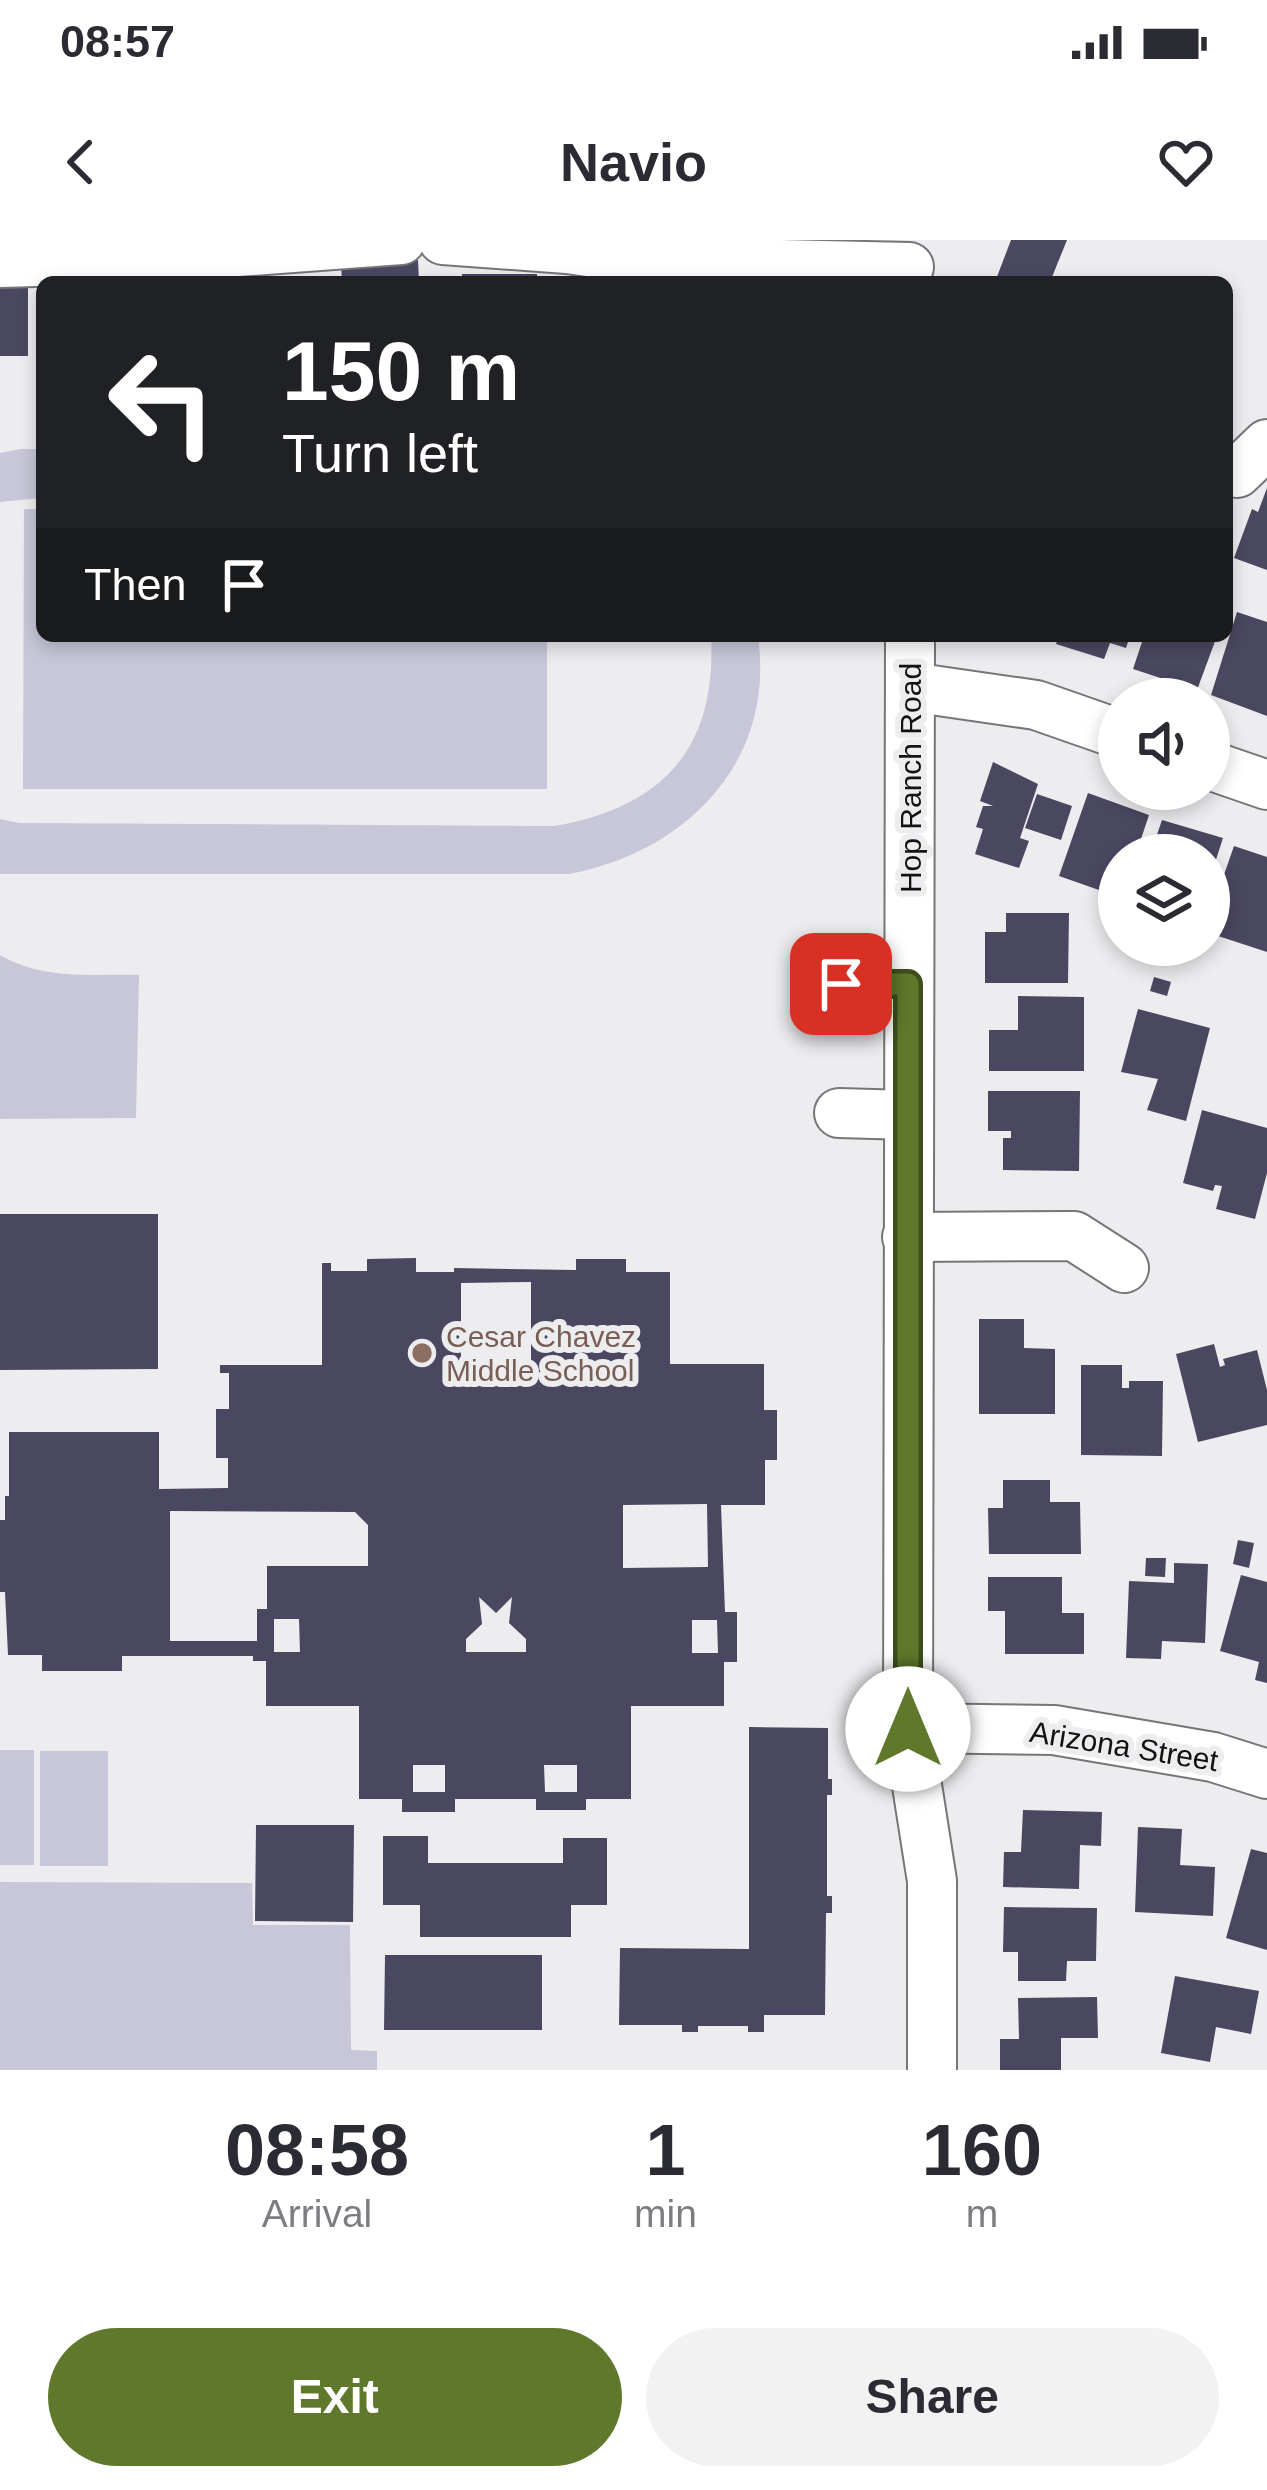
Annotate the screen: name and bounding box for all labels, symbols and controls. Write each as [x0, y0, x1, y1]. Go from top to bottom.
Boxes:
text: 08:57 [60, 16, 175, 67]
icon: back [48, 129, 114, 195]
icon: heart [1153, 129, 1219, 195]
text: Navio [560, 132, 707, 192]
icon: left [84, 324, 240, 480]
text: 150 m [282, 324, 520, 418]
text: Turn left [282, 423, 478, 483]
icon: arrive [211, 552, 277, 618]
text: Then [84, 559, 187, 610]
street label: Hop Ranch Road [894, 663, 927, 893]
map controls [1098, 678, 1230, 966]
button: sound [1098, 678, 1230, 810]
button: layers [1098, 834, 1230, 966]
pin [790, 933, 892, 1035]
icon: arrive [808, 951, 874, 1017]
place label: Cesar Chavez Middle School [446, 1320, 636, 1387]
marker: Cesar Chavez Middle School [409, 1340, 435, 1366]
position arrow [845, 1666, 971, 1792]
street label: Arizona Street [1028, 1715, 1221, 1777]
text: 08:58 [225, 2110, 409, 2190]
text: 1 [645, 2110, 686, 2190]
text: 160 [922, 2110, 1042, 2190]
text: Arrival [262, 2192, 372, 2235]
text: min [634, 2192, 697, 2235]
text: m [966, 2192, 998, 2235]
button: Exit [48, 2328, 622, 2466]
button: Share [646, 2328, 1219, 2466]

